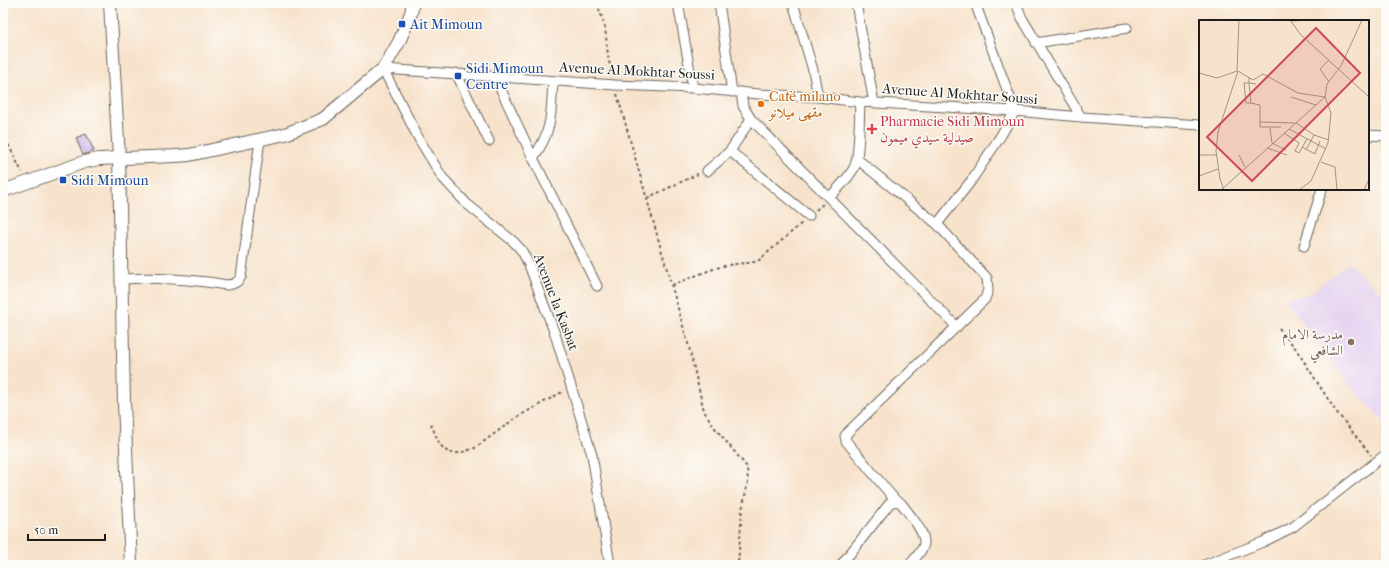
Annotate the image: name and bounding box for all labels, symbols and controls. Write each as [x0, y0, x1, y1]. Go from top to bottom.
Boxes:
place label: Ait Mimoun [409, 16, 483, 33]
marker: Ait Mimoun [397, 19, 407, 29]
inset map [1199, 20, 1369, 190]
street label: Avenue Al Mokhtar Soussi [558, 58, 715, 84]
place label: Sidi Mimoun Centre [466, 60, 544, 93]
marker: Sidi Mimoun Centre [453, 71, 463, 81]
street label: Avenue Al Mokhtar Soussi [881, 80, 1038, 108]
place label: Café milano مقهى ميلانو [767, 88, 841, 122]
marker: Café milano مقهى ميلانو [756, 99, 766, 109]
place label: Pharmacie Sidi Mimoun صيدلية سيدي ميمون [880, 113, 1025, 149]
marker: Pharmacie Sidi Mimoun صيدلية سيدي ميمون [867, 124, 877, 134]
place label: Sidi Mimoun [71, 172, 149, 189]
marker: Sidi Mimoun [58, 175, 68, 185]
street label: Avenue la Kasbat [529, 250, 582, 353]
place label: مدرسة الامام الشافعي [1282, 326, 1343, 364]
marker: مدرسة الامام الشافعي [1346, 337, 1356, 347]
scale bar [28, 516, 105, 542]
text: 50 m [34, 523, 58, 537]

